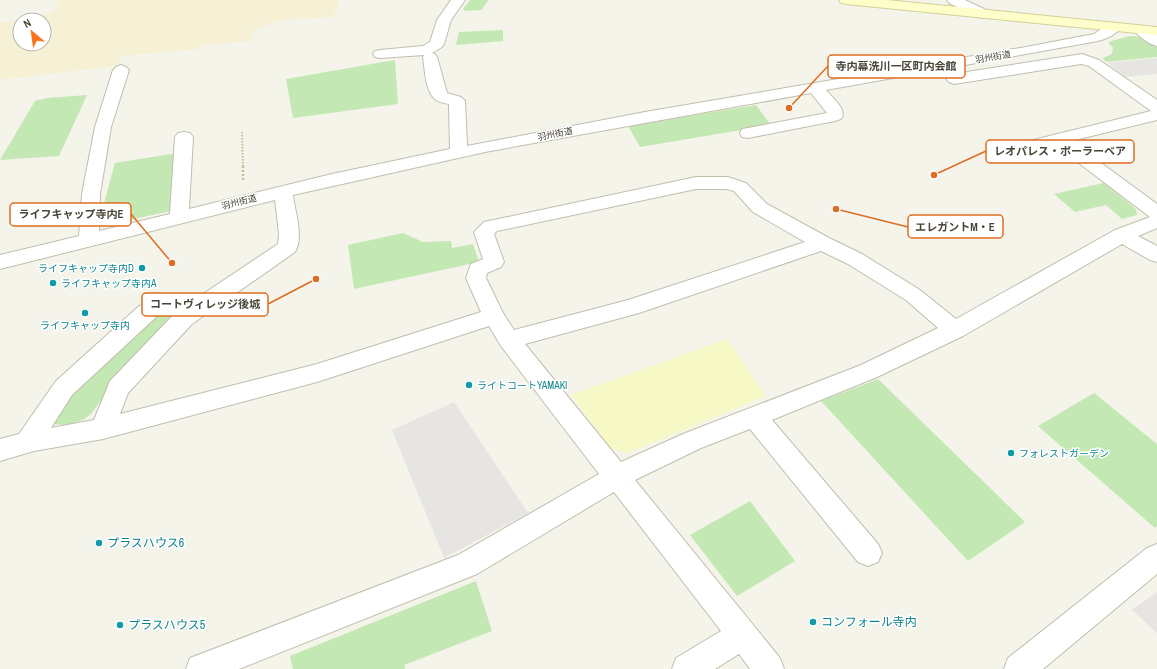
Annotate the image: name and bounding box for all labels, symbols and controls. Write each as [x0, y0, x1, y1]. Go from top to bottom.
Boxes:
north arrow [12, 12, 52, 52]
text: N [21, 16, 33, 31]
street label: 羽州街道 [974, 48, 1012, 66]
callout: 寺内幕洗川一区町内会館 [828, 55, 965, 78]
text: 寺内幕洗川一区町内会館 [836, 59, 957, 73]
street label: 羽州街道 [536, 125, 574, 143]
callout: レオパレス・ポーラーベア [986, 140, 1134, 163]
text: レオパレス・ポーラーベア [994, 144, 1126, 158]
street label: 羽州街道 [220, 192, 258, 212]
callout: ライフキャップ寺内E [10, 203, 131, 226]
text: ライフキャップ寺内E [18, 207, 124, 221]
callout: エレガントM・E [908, 215, 1003, 238]
text: エレガントM・E [915, 220, 995, 234]
place label: ライフキャップ寺内D [38, 262, 134, 275]
marker: ライフキャップ寺内D [137, 263, 147, 273]
place label: ライフキャップ寺内A [61, 277, 157, 290]
marker: ライフキャップ寺内A [48, 278, 58, 288]
callout: コートヴィレッジ後城 [142, 293, 268, 316]
text: コートヴィレッジ後城 [150, 297, 261, 311]
marker: ライフキャップ寺内 [80, 308, 90, 318]
place label: ライフキャップ寺内 [40, 319, 130, 332]
place label: ライトコートYAMAKI [477, 379, 567, 392]
marker: ライトコートYAMAKI [464, 380, 474, 390]
place label: フォレストガーデン [1019, 447, 1109, 460]
marker: フォレストガーデン [1006, 448, 1016, 458]
place label: プラスハウス6 [107, 535, 184, 551]
marker: プラスハウス6 [94, 538, 104, 548]
place label: コンフォール寺内 [821, 614, 917, 630]
place label: プラスハウス5 [128, 617, 206, 633]
marker: コンフォール寺内 [808, 617, 818, 627]
marker: プラスハウス5 [115, 620, 125, 630]

